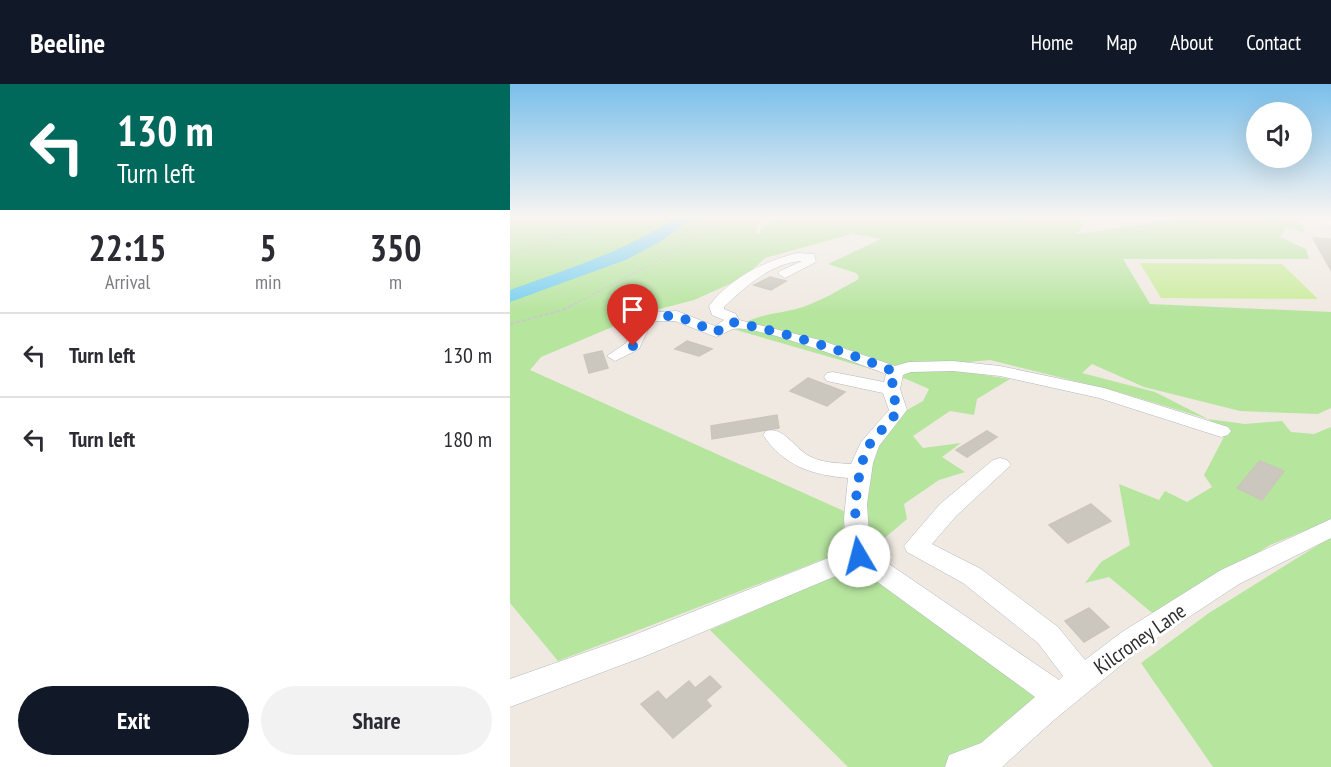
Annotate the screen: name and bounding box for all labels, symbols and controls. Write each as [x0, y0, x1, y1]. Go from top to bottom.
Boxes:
text: Beeline [30, 24, 105, 61]
text: Home [1031, 29, 1073, 56]
text: Map [1106, 29, 1137, 56]
text: About [1170, 29, 1213, 56]
text: Contact [1246, 29, 1301, 56]
map controls [1246, 102, 1312, 168]
button: sound [1246, 102, 1312, 168]
text: 130 m [117, 103, 214, 158]
icon: left [18, 108, 96, 186]
text: Turn left [117, 156, 195, 190]
text: 22:15 [89, 224, 166, 271]
text: 5 [259, 224, 277, 271]
text: 350 [370, 224, 421, 271]
text: Arrival [105, 269, 150, 295]
text: min [255, 269, 281, 295]
text: m [389, 269, 402, 295]
pin [607, 284, 658, 346]
icon: arrive [616, 293, 649, 326]
icon: left [18, 339, 51, 372]
text: Turn left [69, 341, 135, 369]
text: 130 m [443, 341, 492, 369]
icon: left [18, 423, 51, 456]
text: Turn left [69, 425, 135, 453]
text: 180 m [443, 425, 492, 453]
position arrow [827, 524, 891, 588]
street label: Kilcroney Lane [1089, 597, 1191, 680]
button: Exit [18, 686, 249, 755]
button: Share [261, 686, 492, 755]

